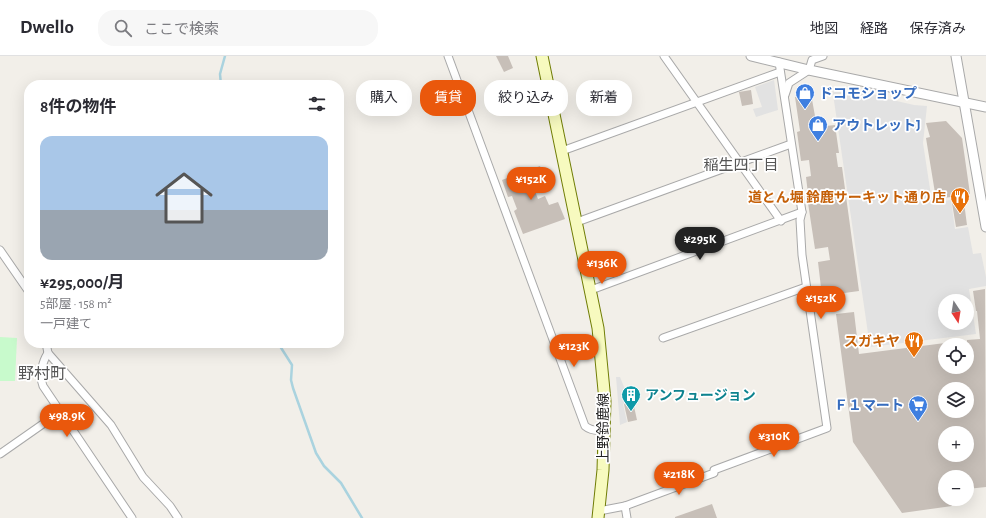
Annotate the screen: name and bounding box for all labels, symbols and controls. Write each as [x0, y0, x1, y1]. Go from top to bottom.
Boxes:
search box [98, 10, 378, 46]
icon: search [112, 17, 134, 39]
text: Dwello [20, 18, 74, 37]
text: ここで検索 [144, 22, 219, 37]
text: 地図 [810, 22, 838, 36]
text: 経路 [860, 22, 888, 36]
text: 保存済み [910, 22, 966, 36]
chip: 購入 [356, 80, 412, 116]
chip: 賃貸 [420, 80, 476, 116]
chip: 絞り込み [484, 80, 568, 116]
chip: 新着 [576, 80, 632, 116]
shop icon: ドコモショップ [794, 82, 816, 110]
place label: ドコモショップ [819, 86, 917, 101]
icon: filters [306, 93, 328, 115]
text: 8件の物件 [40, 98, 116, 115]
shop icon: アウトレットJ [807, 114, 829, 142]
place label: アウトレットJ [832, 119, 921, 133]
district label: 稲生四丁目 [703, 157, 779, 173]
icon: home [148, 162, 220, 234]
pin: ¥152K [503, 167, 559, 201]
text: ¥152K [516, 173, 546, 186]
restaurant icon: 道とん堀 鈴鹿サーキット通り店 [949, 186, 971, 214]
place label: 道とん堀 鈴鹿サーキット通り店 [748, 190, 946, 205]
pin: ¥295K [672, 227, 728, 261]
text: ¥295K [684, 233, 716, 246]
pin: ¥136K [574, 251, 630, 285]
text: ¥136K [587, 257, 618, 270]
text: ¥295,000/月 [40, 274, 125, 291]
pin: ¥152K [793, 286, 849, 320]
text: ¥152K [806, 292, 836, 305]
north arrow [938, 294, 974, 330]
map controls [938, 294, 974, 506]
text: 5部屋 · 158 m² [40, 298, 112, 311]
text: 一戸建て [40, 318, 92, 331]
restaurant icon: スガキヤ [903, 330, 925, 358]
pin: ¥123K [546, 334, 602, 368]
place label: スガキヤ [844, 334, 900, 349]
button: locate [938, 338, 974, 374]
text: ¥123K [559, 340, 589, 353]
district label: 野村町 [18, 365, 66, 382]
button: layers [938, 382, 974, 418]
building icon: アンフュージョン [620, 384, 642, 412]
place label: アンフュージョン [645, 388, 756, 403]
street label: 上野鈴鹿線 [596, 393, 611, 463]
supermarket icon: Ｆ１マート [907, 394, 929, 422]
place label: Ｆ１マート [834, 399, 904, 413]
pin: ¥98.9K [34, 404, 100, 438]
text: ¥98.9K [49, 410, 85, 423]
pin: ¥310K [746, 424, 802, 458]
button: + [938, 426, 974, 462]
text: ¥310K [758, 430, 790, 443]
pin: ¥218K [651, 462, 707, 496]
text: ¥218K [663, 468, 695, 481]
button: − [938, 470, 974, 506]

